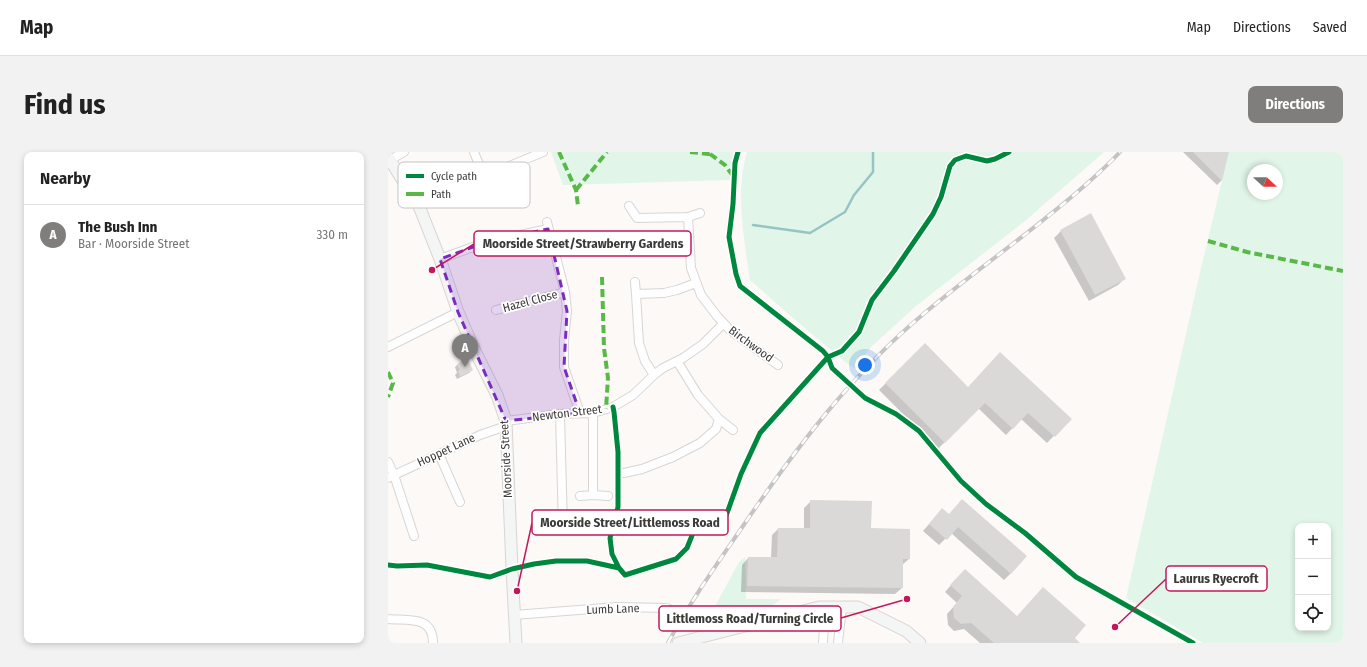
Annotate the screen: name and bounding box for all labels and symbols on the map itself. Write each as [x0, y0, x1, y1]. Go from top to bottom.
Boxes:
legend [398, 162, 530, 208]
north arrow [1247, 164, 1283, 200]
text: Cycle path [431, 170, 477, 183]
text: Path [431, 188, 451, 201]
callout: Moorside Street/Strawberry Gardens [474, 231, 691, 256]
text: Moorside Street/Strawberry Gardens [483, 236, 684, 251]
street label: Hazel Close [501, 287, 559, 315]
street label: Birchwood [726, 323, 776, 365]
pin: A [452, 334, 478, 367]
your location [855, 355, 875, 375]
street label: Newton Street [532, 402, 603, 424]
street label: Moorside Street [497, 420, 515, 498]
street label: Hoppet Lane [415, 430, 477, 470]
callout: Moorside Street/Littlemoss Road [532, 510, 728, 535]
text: Moorside Street/Littlemoss Road [540, 515, 720, 530]
callout: Laurus Ryecroft [1166, 566, 1267, 591]
text: Laurus Ryecroft [1174, 571, 1259, 586]
street label: Lumb Lane [586, 601, 640, 617]
callout: Littlemoss Road/Turning Circle [659, 606, 841, 631]
text: Littlemoss Road/Turning Circle [667, 611, 834, 626]

